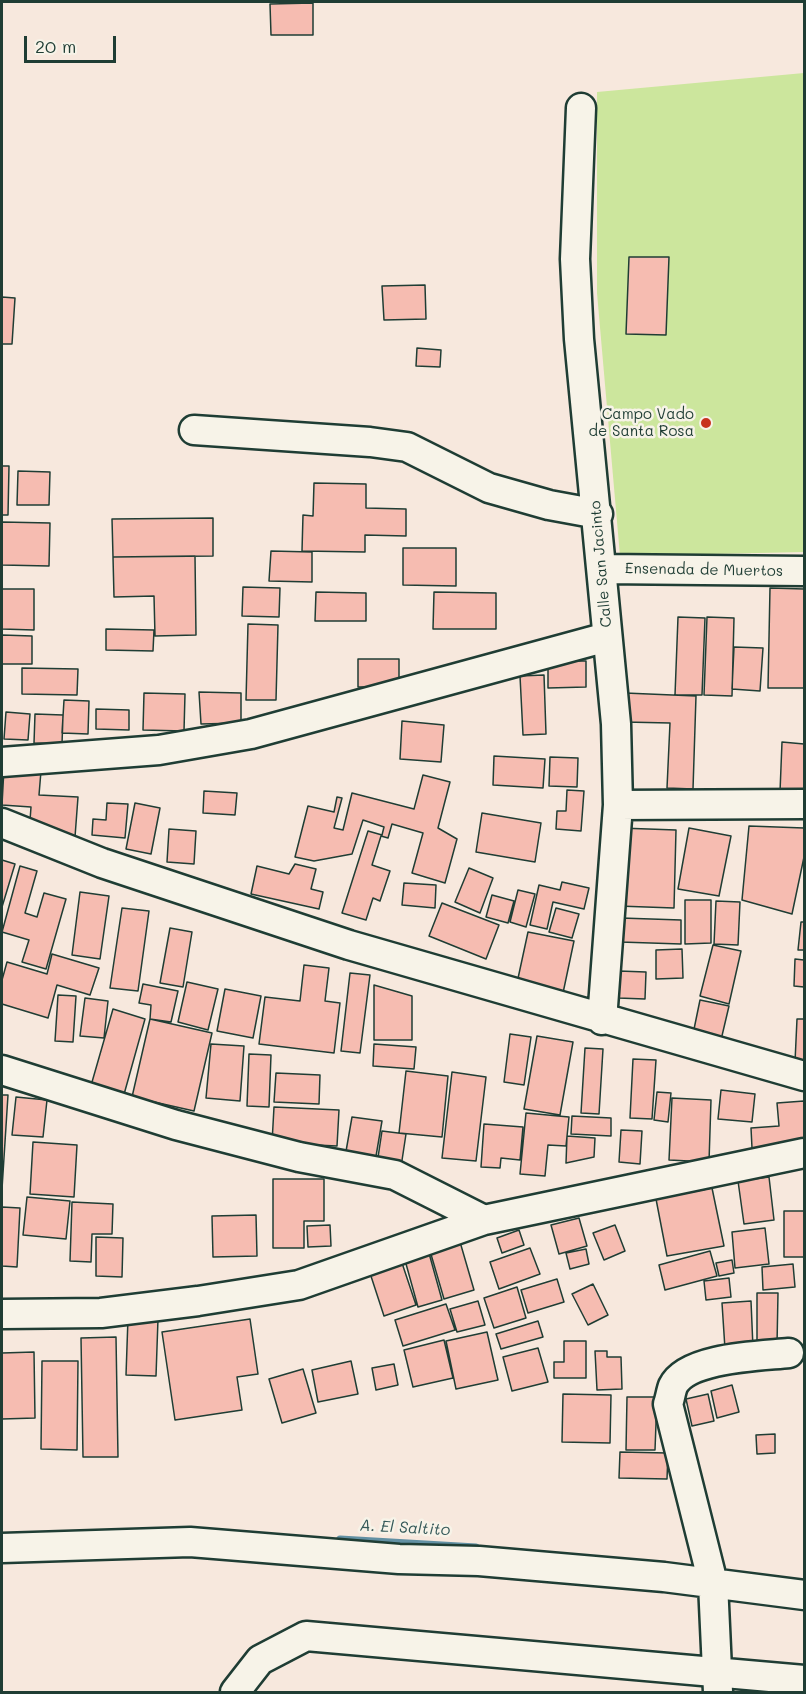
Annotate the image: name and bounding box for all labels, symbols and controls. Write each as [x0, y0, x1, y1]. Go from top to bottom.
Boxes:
scale bar [27, 24, 118, 62]
text: 20 m [35, 34, 76, 58]
place label: Campo Vado de Santa Rosa [588, 405, 694, 440]
marker: Campo Vado de Santa Rosa [699, 416, 713, 430]
street label: Calle San Jacinto [586, 500, 616, 628]
street label: Ensenada de Muertos [625, 560, 783, 580]
water label: A. El Saltito [359, 1516, 451, 1540]

